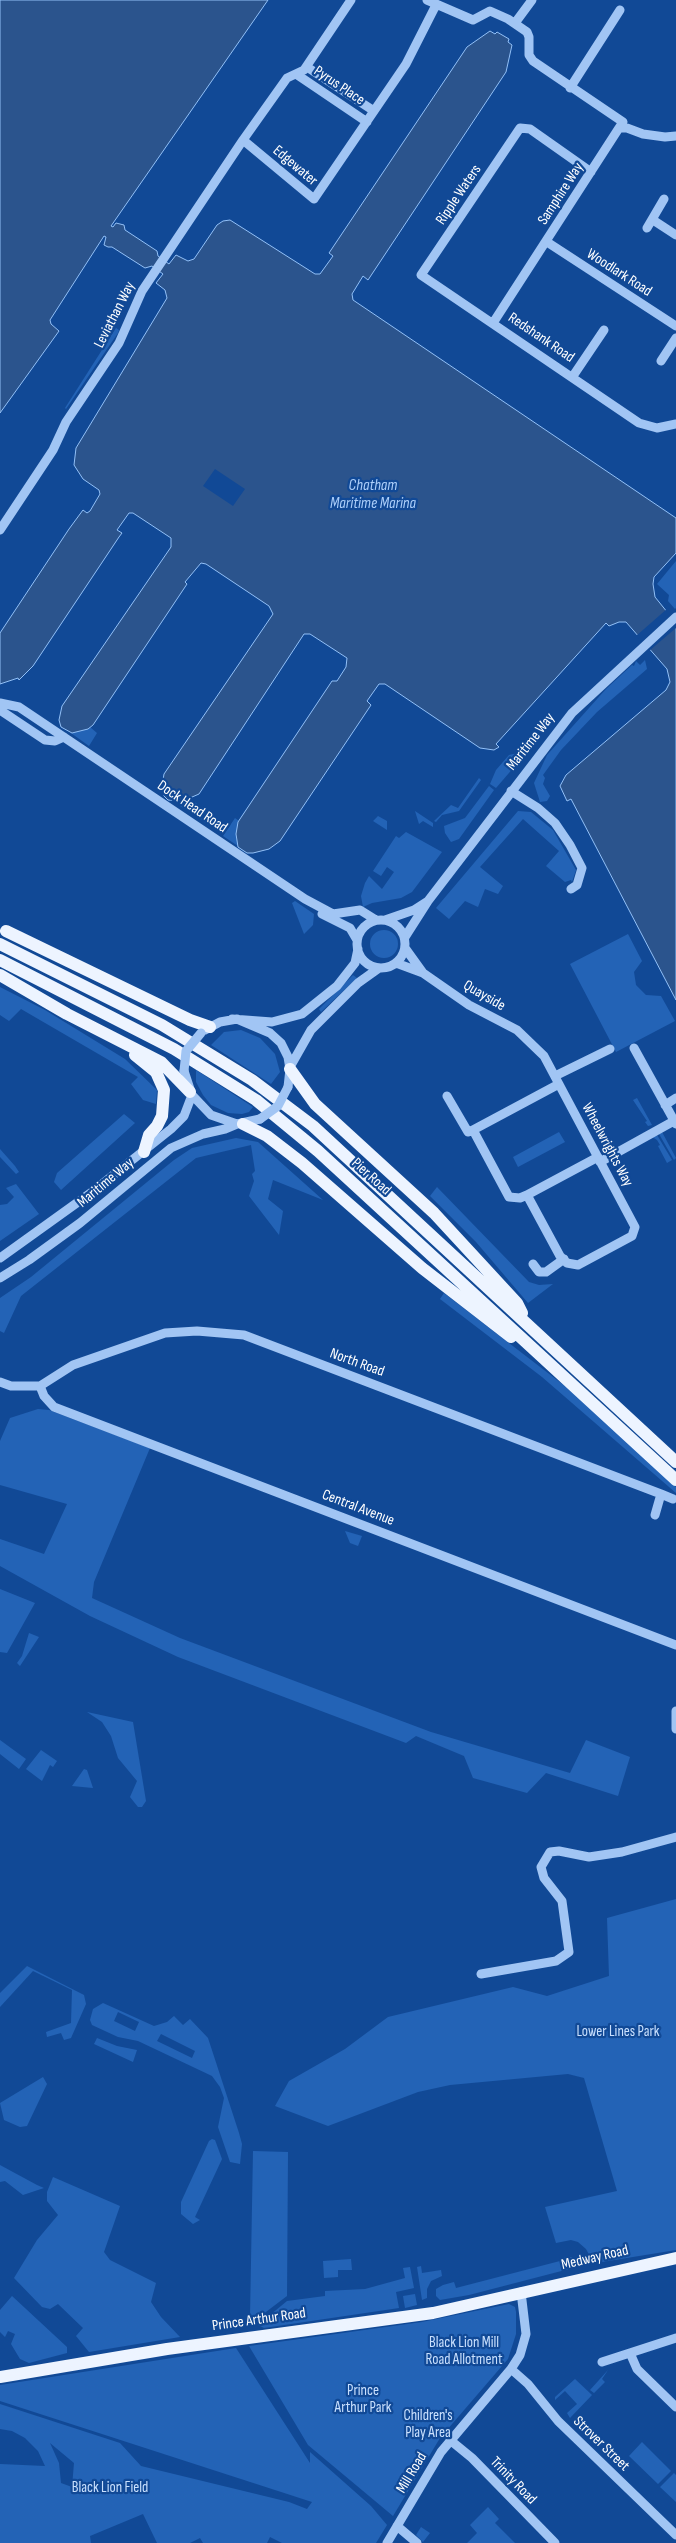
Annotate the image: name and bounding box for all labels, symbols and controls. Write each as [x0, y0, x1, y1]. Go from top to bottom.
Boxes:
street label: Pyrus Place [310, 62, 368, 110]
street label: Edgewater [269, 142, 321, 190]
street label: Samphire Way [534, 160, 588, 228]
street label: Ripple Waters [432, 162, 486, 228]
street label: Woodlark Road [583, 245, 655, 301]
street label: Leviathan Way [91, 279, 139, 351]
street label: Redshank Road [504, 309, 578, 367]
water label: Chatham Maritime Marina [330, 476, 416, 514]
street label: Maritime Way [503, 710, 559, 774]
street label: Dock Head Road [153, 777, 231, 837]
street label: Quayside [460, 977, 508, 1015]
street label: Wheelwrights Way [577, 1100, 637, 1190]
street label: Maritime Way [74, 1154, 138, 1212]
street label: Pier Road [348, 1155, 394, 1199]
street label: North Road [327, 1345, 387, 1381]
street label: Central Avenue [319, 1486, 397, 1530]
park label: Lower Lines Park [576, 2023, 660, 2041]
street label: Medway Road [560, 2242, 630, 2274]
street label: Prince Arthur Road [211, 2305, 307, 2335]
park label: Black Lion Mill Road Allotment [425, 2334, 503, 2369]
park label: Prince Arthur Park [334, 2382, 392, 2417]
park label: Children's Play Area [403, 2407, 453, 2442]
street label: Strover Street [569, 2413, 633, 2475]
street label: Mill Road [393, 2449, 431, 2497]
street label: Trinity Road [486, 2454, 540, 2508]
park label: Black Lion Field [72, 2479, 148, 2497]

